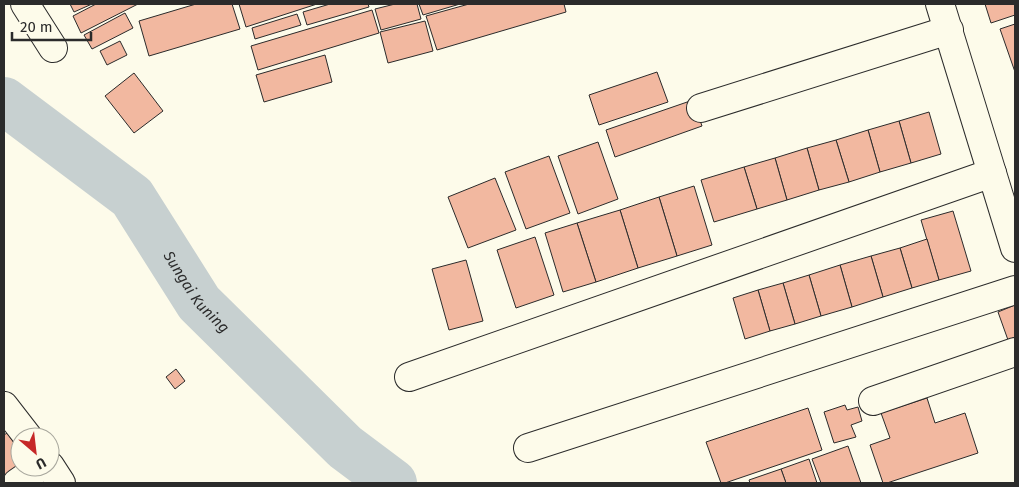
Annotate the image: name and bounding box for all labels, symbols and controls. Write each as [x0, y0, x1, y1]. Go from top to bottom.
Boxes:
scale bar [12, 10, 91, 42]
text: 20 m [20, 18, 53, 36]
water label: Sungai Kuning [159, 247, 233, 337]
north arrow [10, 427, 60, 477]
text: U [33, 453, 49, 473]

